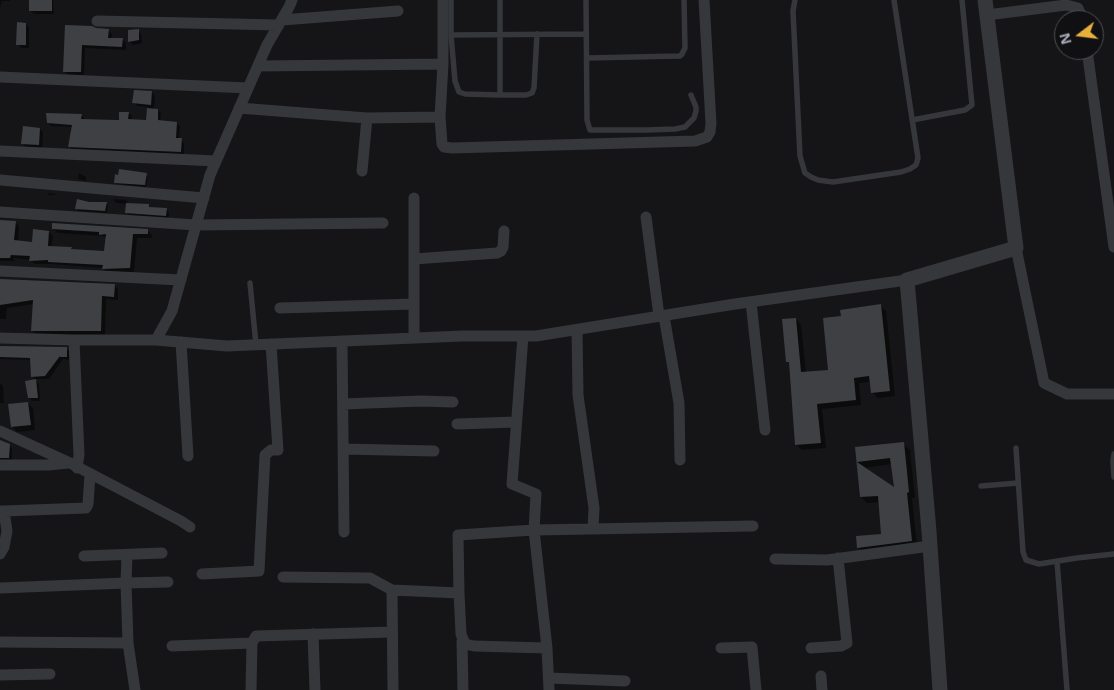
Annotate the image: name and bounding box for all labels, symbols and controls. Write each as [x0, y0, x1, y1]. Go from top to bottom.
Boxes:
north arrow [1054, 10, 1104, 60]
text: N [1054, 31, 1076, 47]

